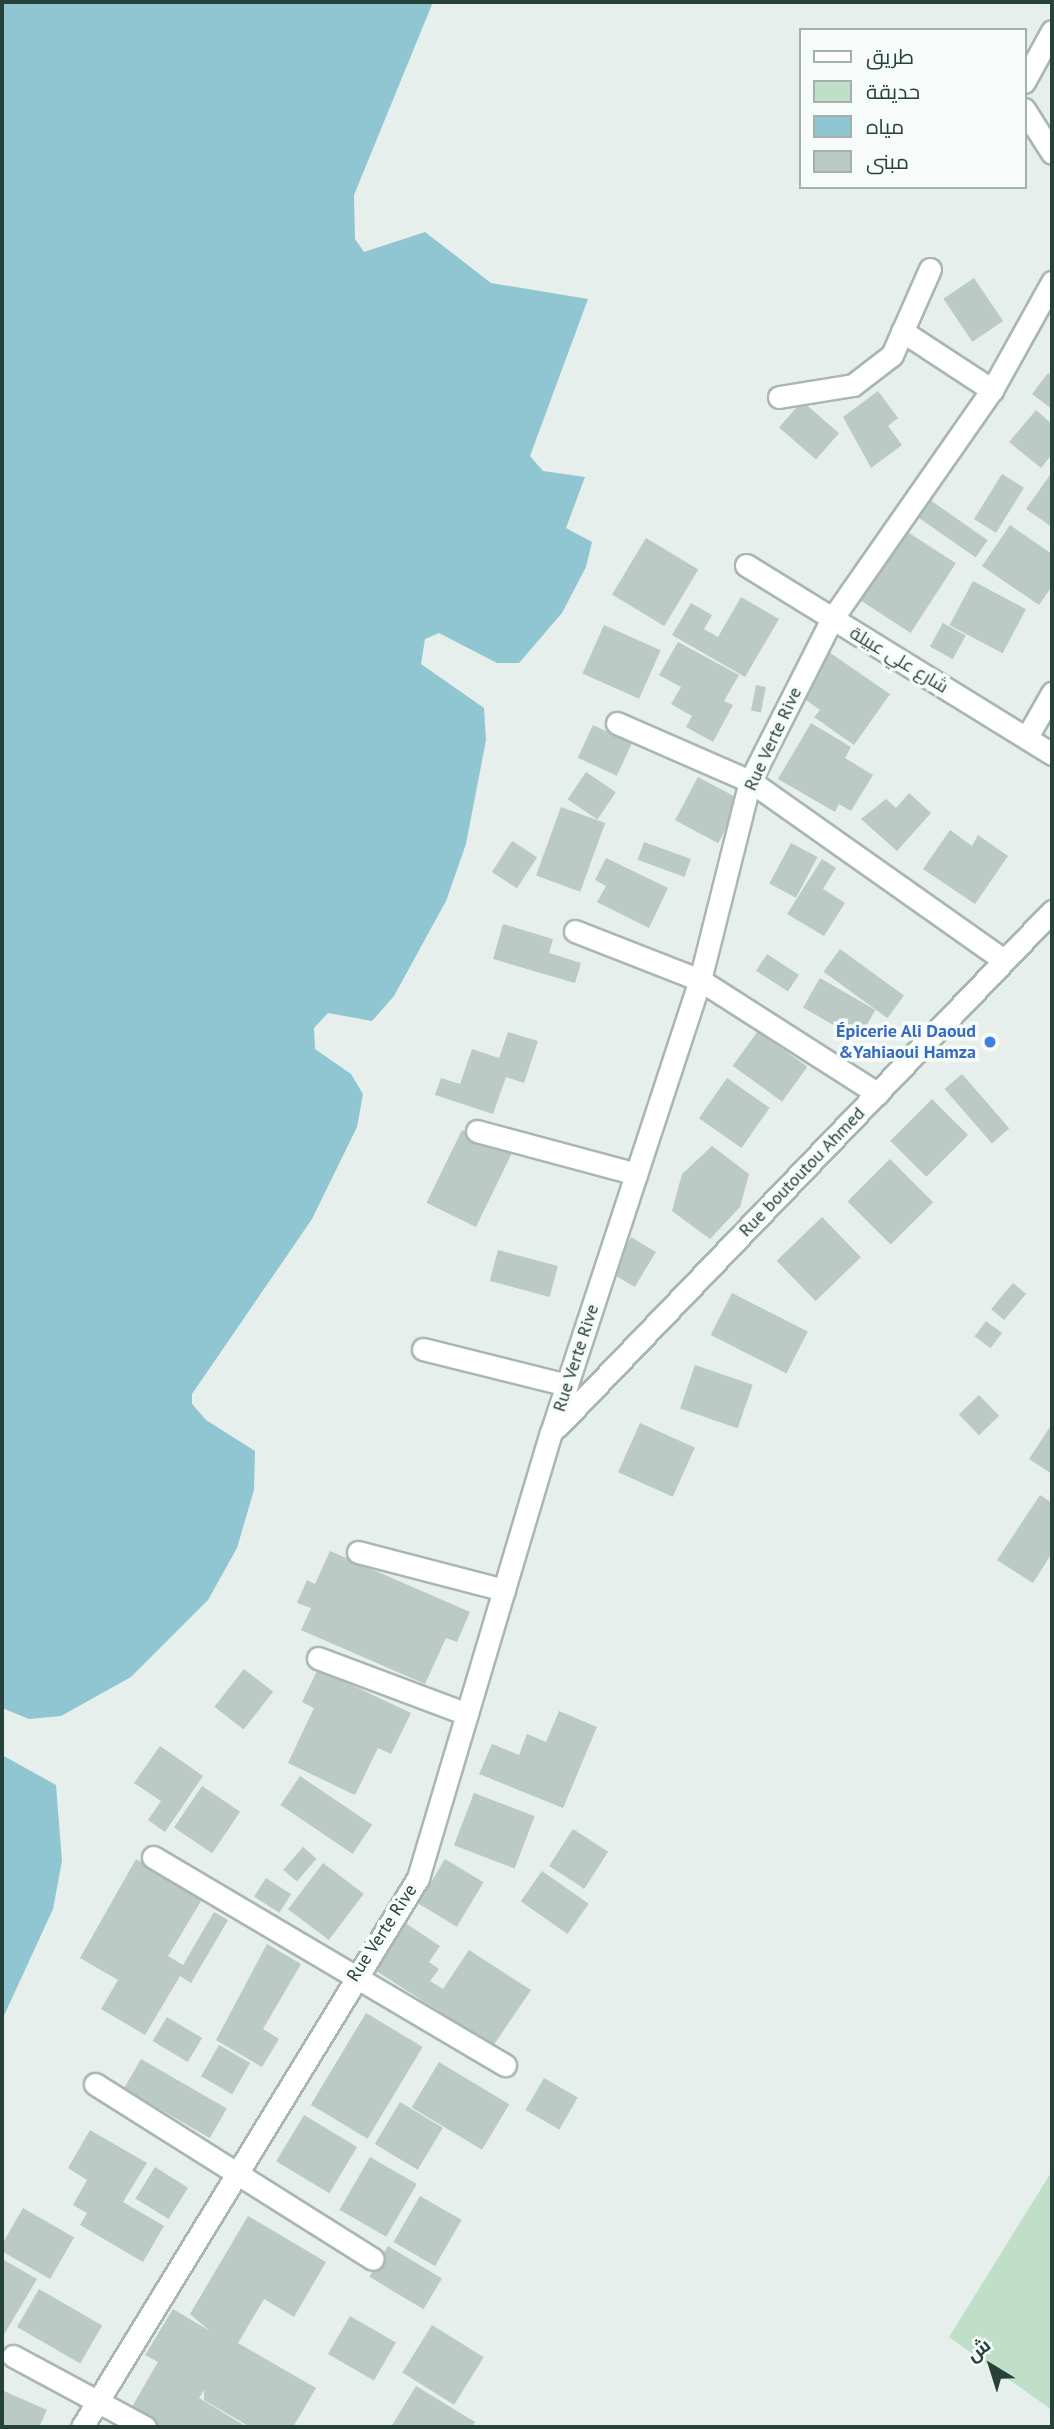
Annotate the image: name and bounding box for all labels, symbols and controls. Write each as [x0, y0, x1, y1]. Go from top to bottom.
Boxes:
legend [799, 28, 1026, 189]
text: طريق [866, 43, 914, 70]
text: حديقة [866, 78, 920, 105]
text: مياه [866, 113, 904, 140]
text: مبنى [866, 148, 909, 175]
street label: شارع علي عبيلة [846, 622, 952, 698]
street label: Rue Verte Rive [740, 684, 806, 794]
place label: Épicerie Ali Daoud &Yahiaoui Hamza [835, 1021, 976, 1064]
marker: Épicerie Ali Daoud &Yahiaoui Hamza [982, 1034, 998, 1050]
street label: Rue boutoutou Ahmed [734, 1102, 870, 1242]
street label: Rue Verte Rive [548, 1301, 604, 1415]
street label: Rue Verte Rive [342, 1880, 422, 1986]
north arrow [956, 2331, 1026, 2401]
text: ش [961, 2332, 995, 2366]

